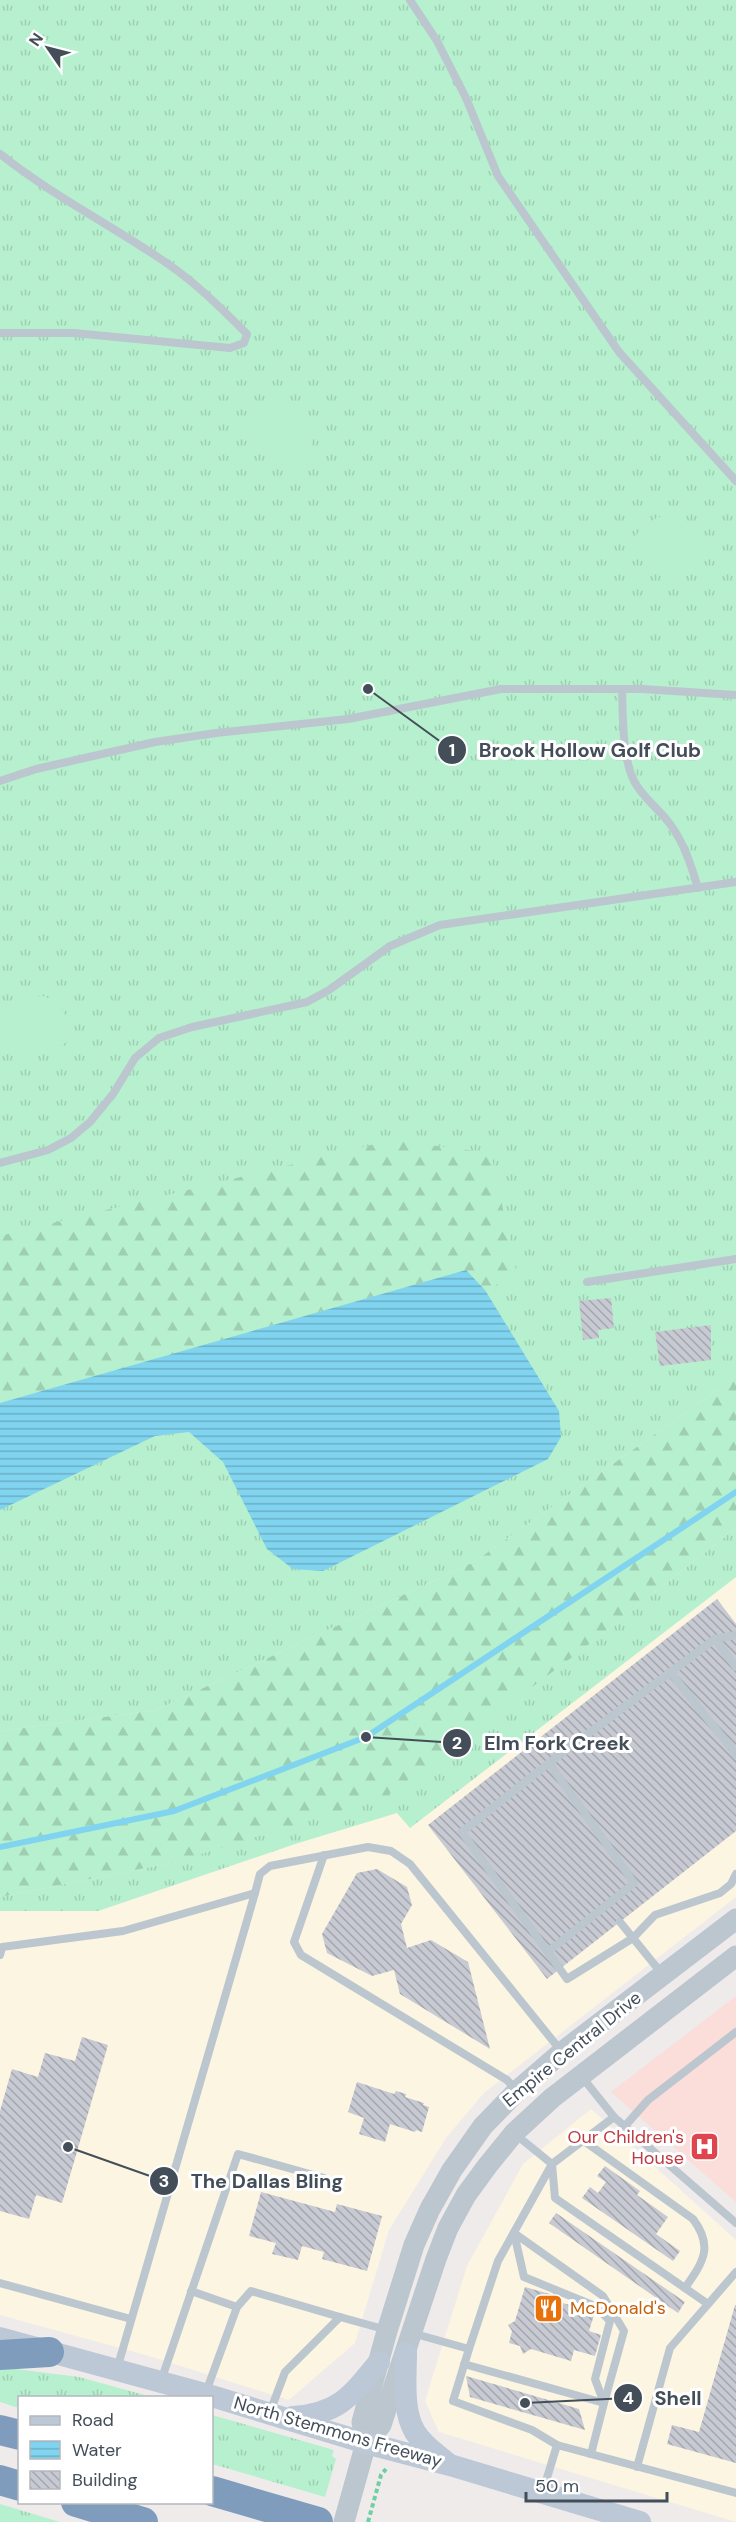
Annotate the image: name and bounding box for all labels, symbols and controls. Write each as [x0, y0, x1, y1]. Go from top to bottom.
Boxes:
north arrow [18, 18, 78, 78]
text: N [24, 29, 48, 50]
callout: Brook Hollow Golf Club [437, 731, 713, 769]
text: Brook Hollow Golf Club [479, 737, 701, 763]
text: 1 [449, 738, 455, 762]
callout: Elm Fork Creek [442, 1724, 642, 1762]
text: Elm Fork Creek [484, 1730, 631, 1756]
text: 2 [452, 1731, 462, 1755]
street label: Empire Central Drive [498, 1986, 646, 2112]
place label: Our Children's House [568, 2125, 684, 2170]
hospital icon: Our Children's House [689, 2131, 721, 2163]
callout: The Dallas Bling [149, 2162, 355, 2200]
text: The Dallas Bling [191, 2168, 343, 2194]
text: 3 [159, 2169, 169, 2193]
restaurant icon: McDonald's [533, 2292, 565, 2324]
place label: McDonald's [570, 2296, 666, 2320]
callout: Shell [613, 2379, 714, 2417]
text: Shell [654, 2385, 702, 2411]
text: 4 [622, 2386, 634, 2410]
street label: North Stemmons Freeway [231, 2391, 445, 2473]
legend [18, 2396, 213, 2504]
text: Road [72, 2408, 114, 2432]
text: Water [72, 2438, 122, 2462]
scale bar [526, 2465, 667, 2503]
text: Building [72, 2468, 137, 2492]
text: 50 m [535, 2474, 579, 2498]

